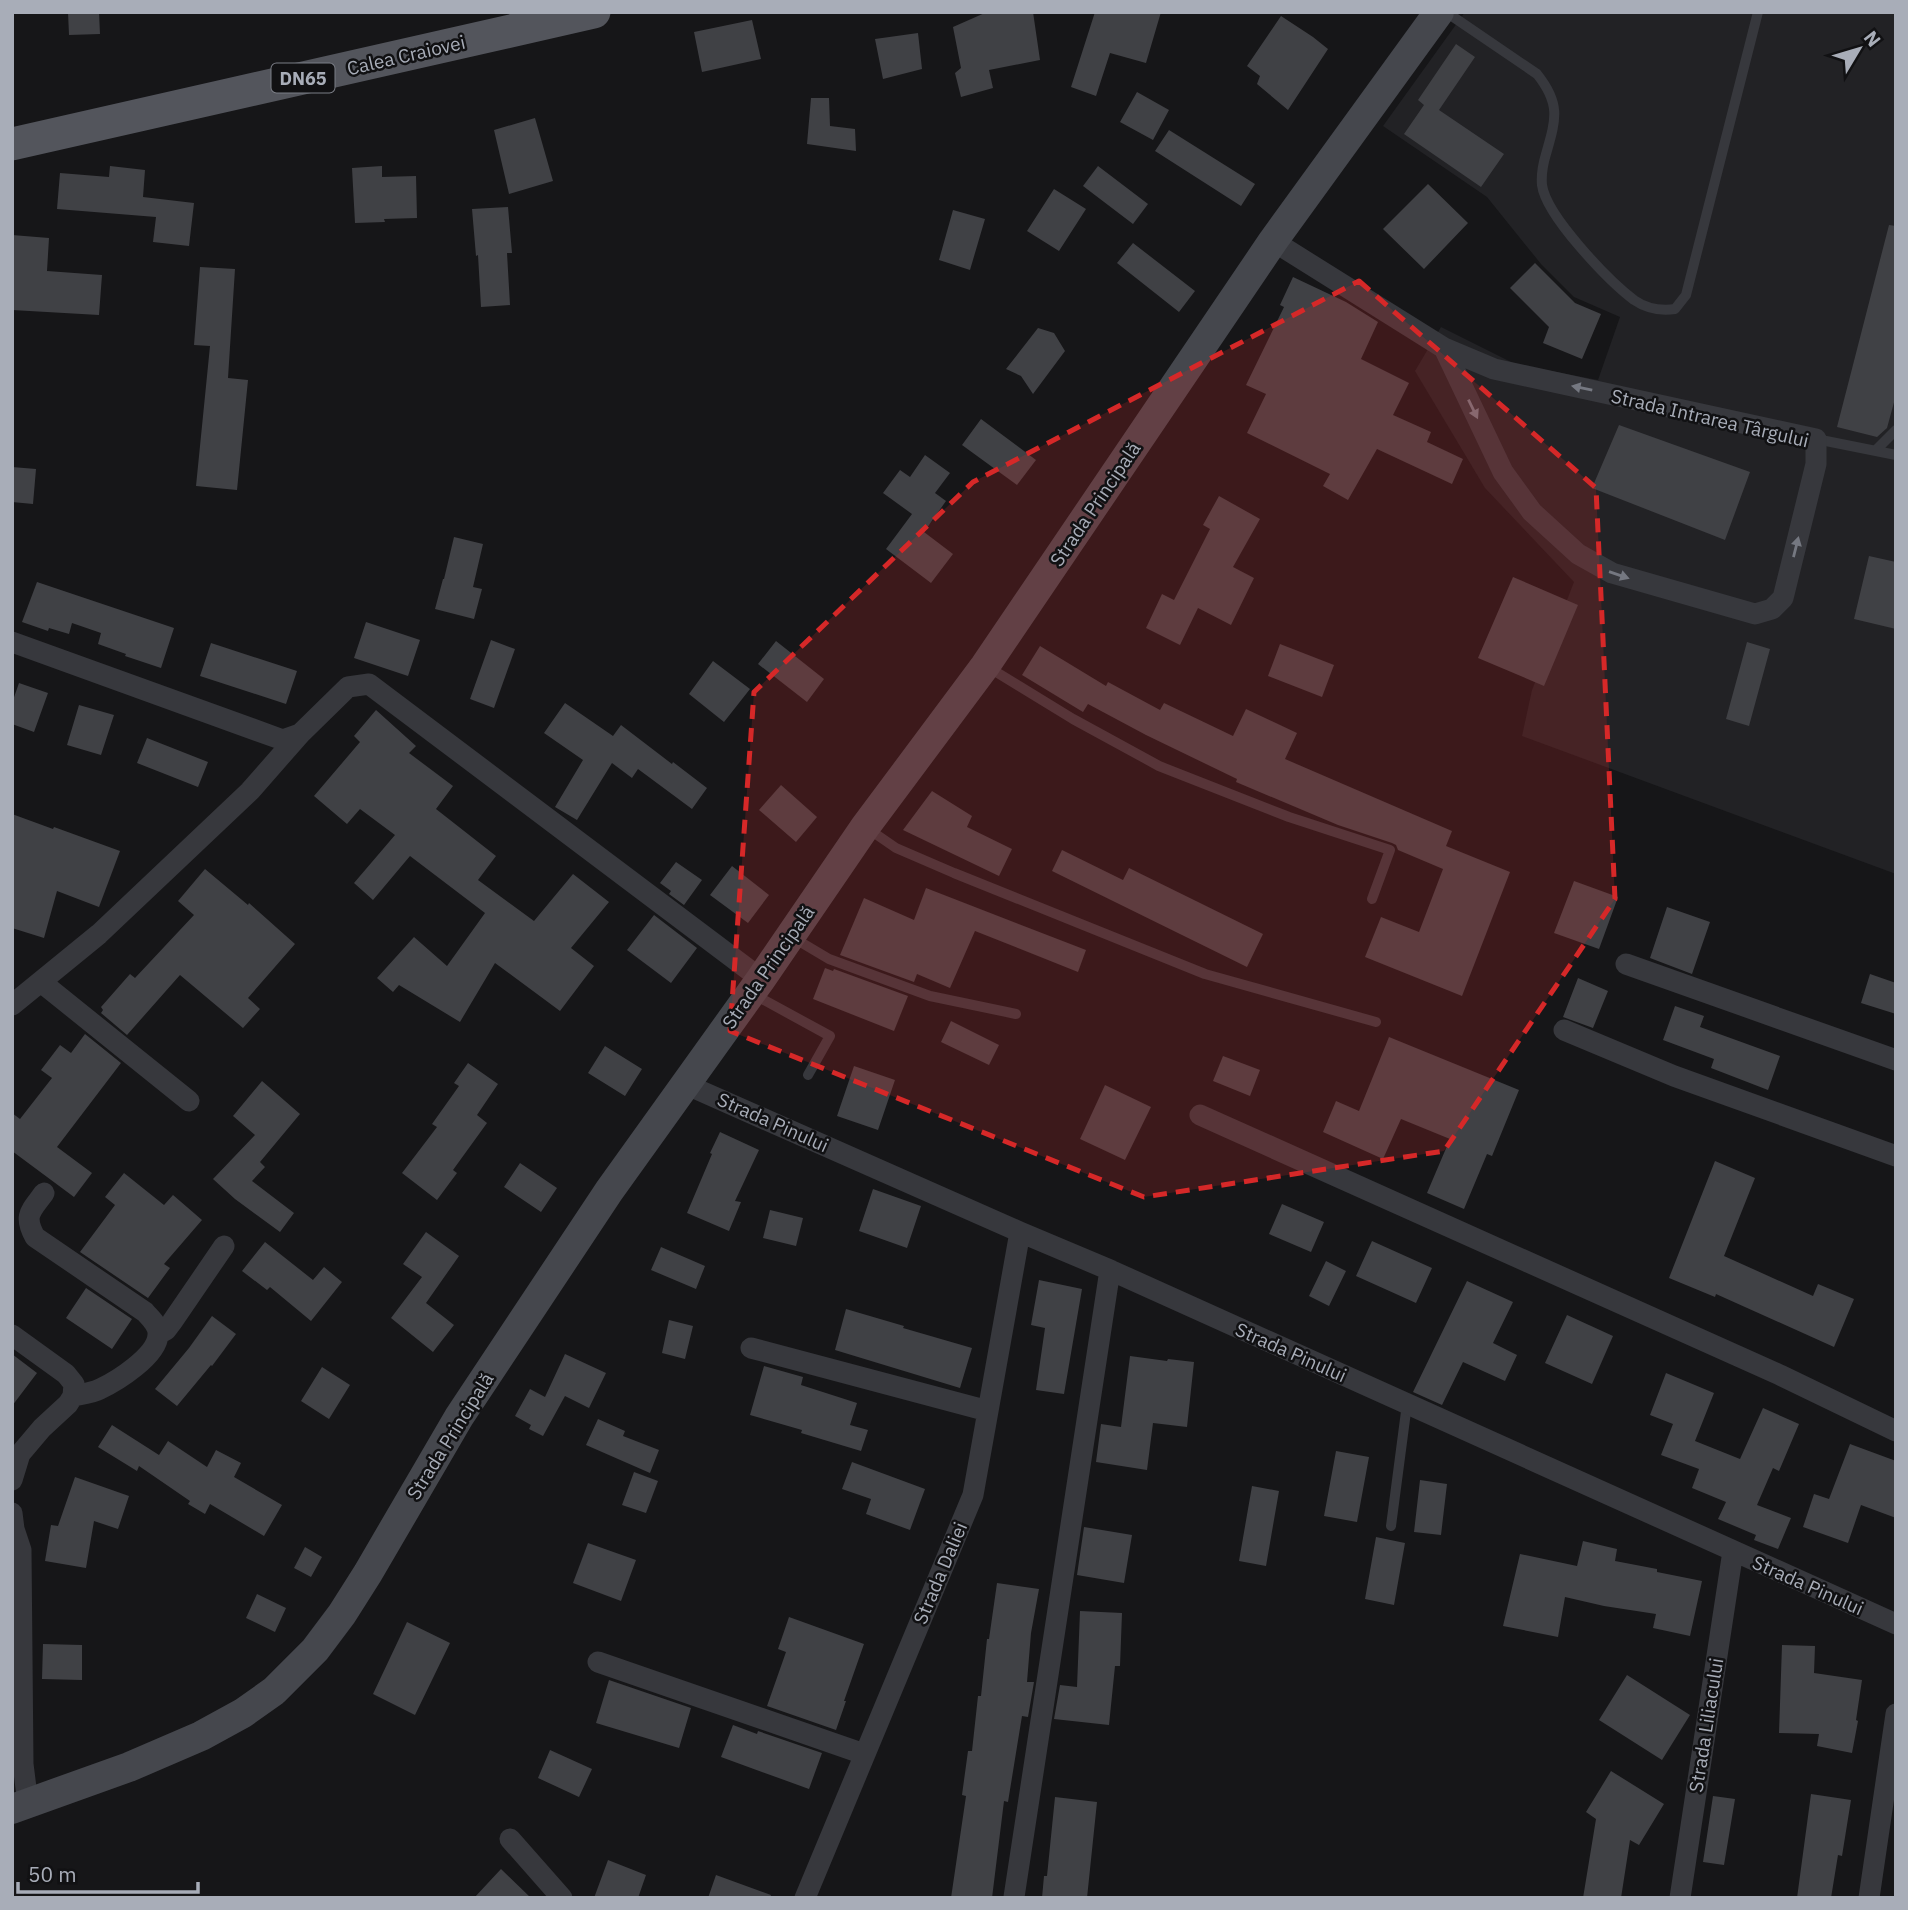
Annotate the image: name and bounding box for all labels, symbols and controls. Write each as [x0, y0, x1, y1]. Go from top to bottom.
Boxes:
north arrow [1824, 14, 1894, 84]
text: N [1859, 26, 1886, 51]
street label: Calea Craiovei [345, 30, 467, 80]
road number: DN65 [272, 64, 334, 92]
one-way arrow [1571, 382, 1593, 393]
street label: Strada Intrarea Târgului [1609, 384, 1811, 452]
one-way arrow [1467, 399, 1479, 419]
street label: Strada Principală [1045, 437, 1145, 571]
one-way arrow [1791, 536, 1802, 558]
one-way arrow [1609, 570, 1630, 581]
street label: Strada Principală [717, 901, 819, 1033]
street label: Strada Pinului [714, 1087, 832, 1157]
street label: Strada Pinului [1232, 1317, 1350, 1387]
street label: Strada Principală [401, 1368, 499, 1504]
street label: Strada Daliei [908, 1518, 972, 1628]
street label: Strada Pinului [1749, 1550, 1867, 1620]
street label: Strada Liliacului [1684, 1656, 1728, 1794]
scale bar [18, 1850, 198, 1894]
text: 50 m [28, 1860, 77, 1888]

